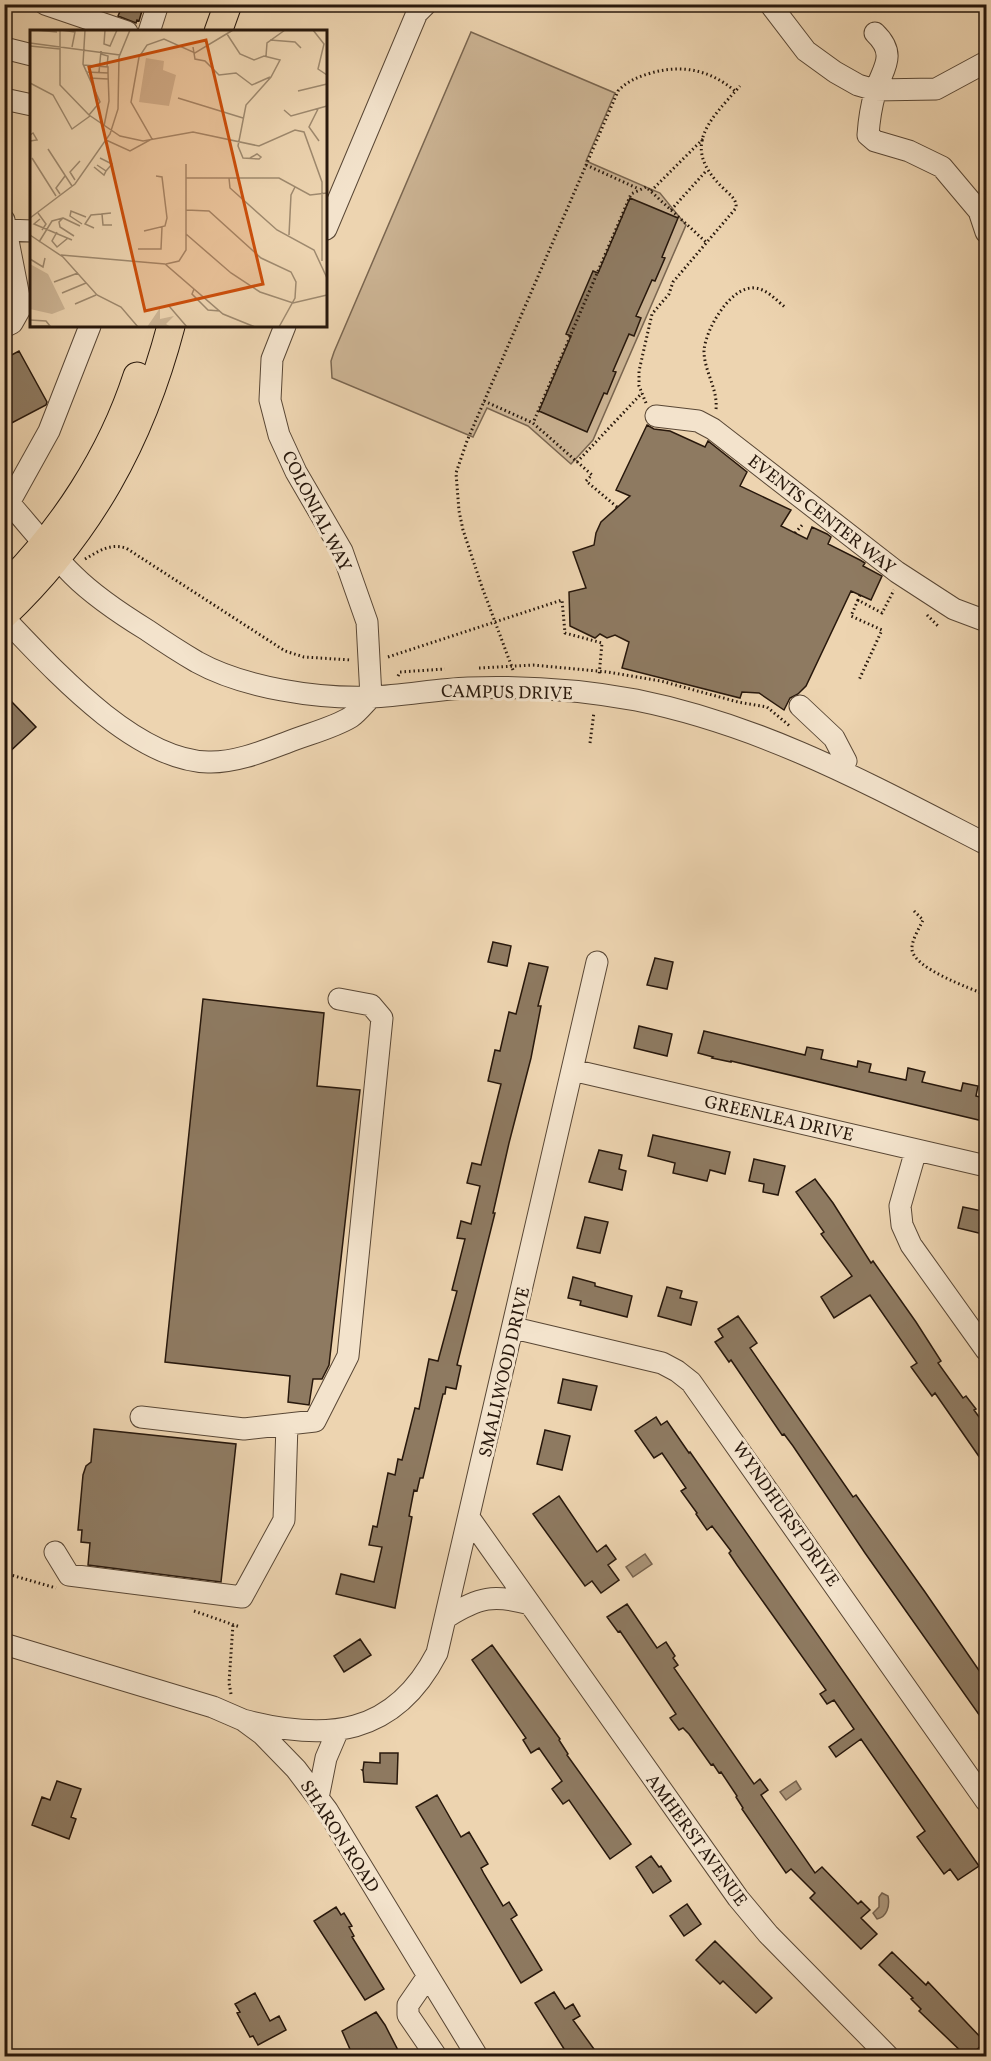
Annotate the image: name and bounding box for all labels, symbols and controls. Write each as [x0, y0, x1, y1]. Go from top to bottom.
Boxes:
inset map [30, 30, 327, 327]
street label: COLONIAL WAY [275, 447, 357, 576]
street label: EVENTS CENTER WAY [742, 450, 900, 581]
street label: CAMPUS DRIVE [441, 680, 573, 707]
street label: GREENLEA DRIVE [702, 1090, 856, 1149]
street label: SMALLWOOD DRIVE [474, 1284, 537, 1460]
street label: WYNDHURST DRIVE [725, 1437, 844, 1593]
street label: AMHERST AVENUE [639, 1769, 753, 1912]
street label: SHARON ROAD [293, 1776, 384, 1898]

